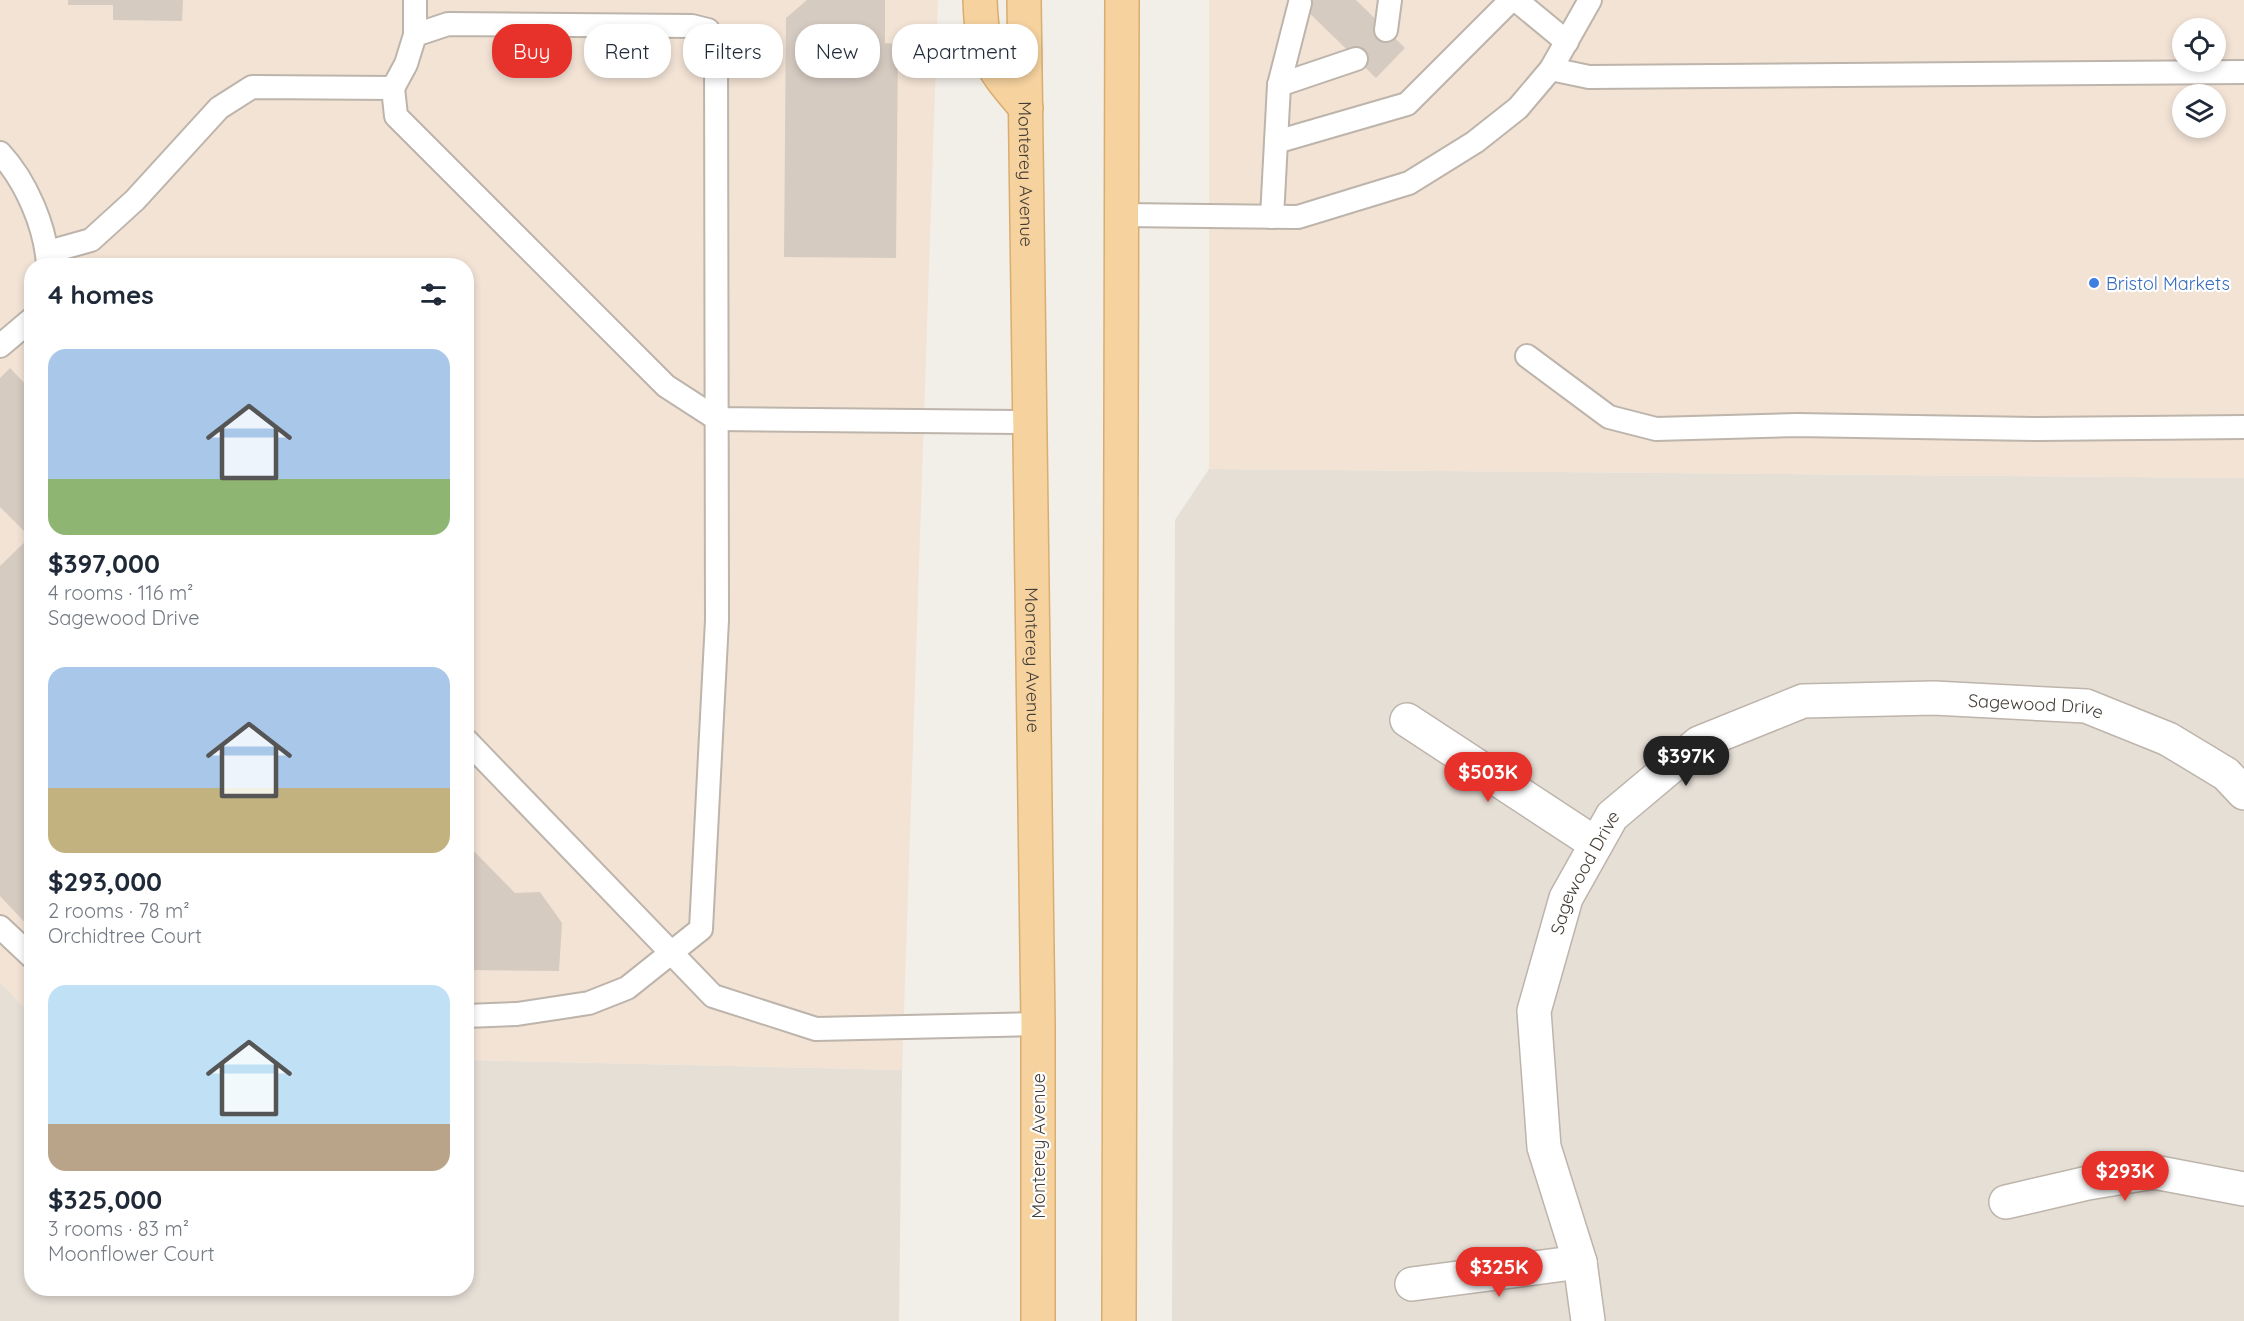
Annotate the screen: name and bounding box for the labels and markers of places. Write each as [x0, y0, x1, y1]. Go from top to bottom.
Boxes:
place label: Bristol Markets [2106, 272, 2230, 295]
marker: Bristol Markets [2087, 276, 2101, 290]
pin: $397K [1644, 736, 1728, 787]
pin: $503K [1446, 752, 1530, 803]
pin: $293K [2083, 1151, 2167, 1202]
pin: $325K [1457, 1247, 1541, 1298]

